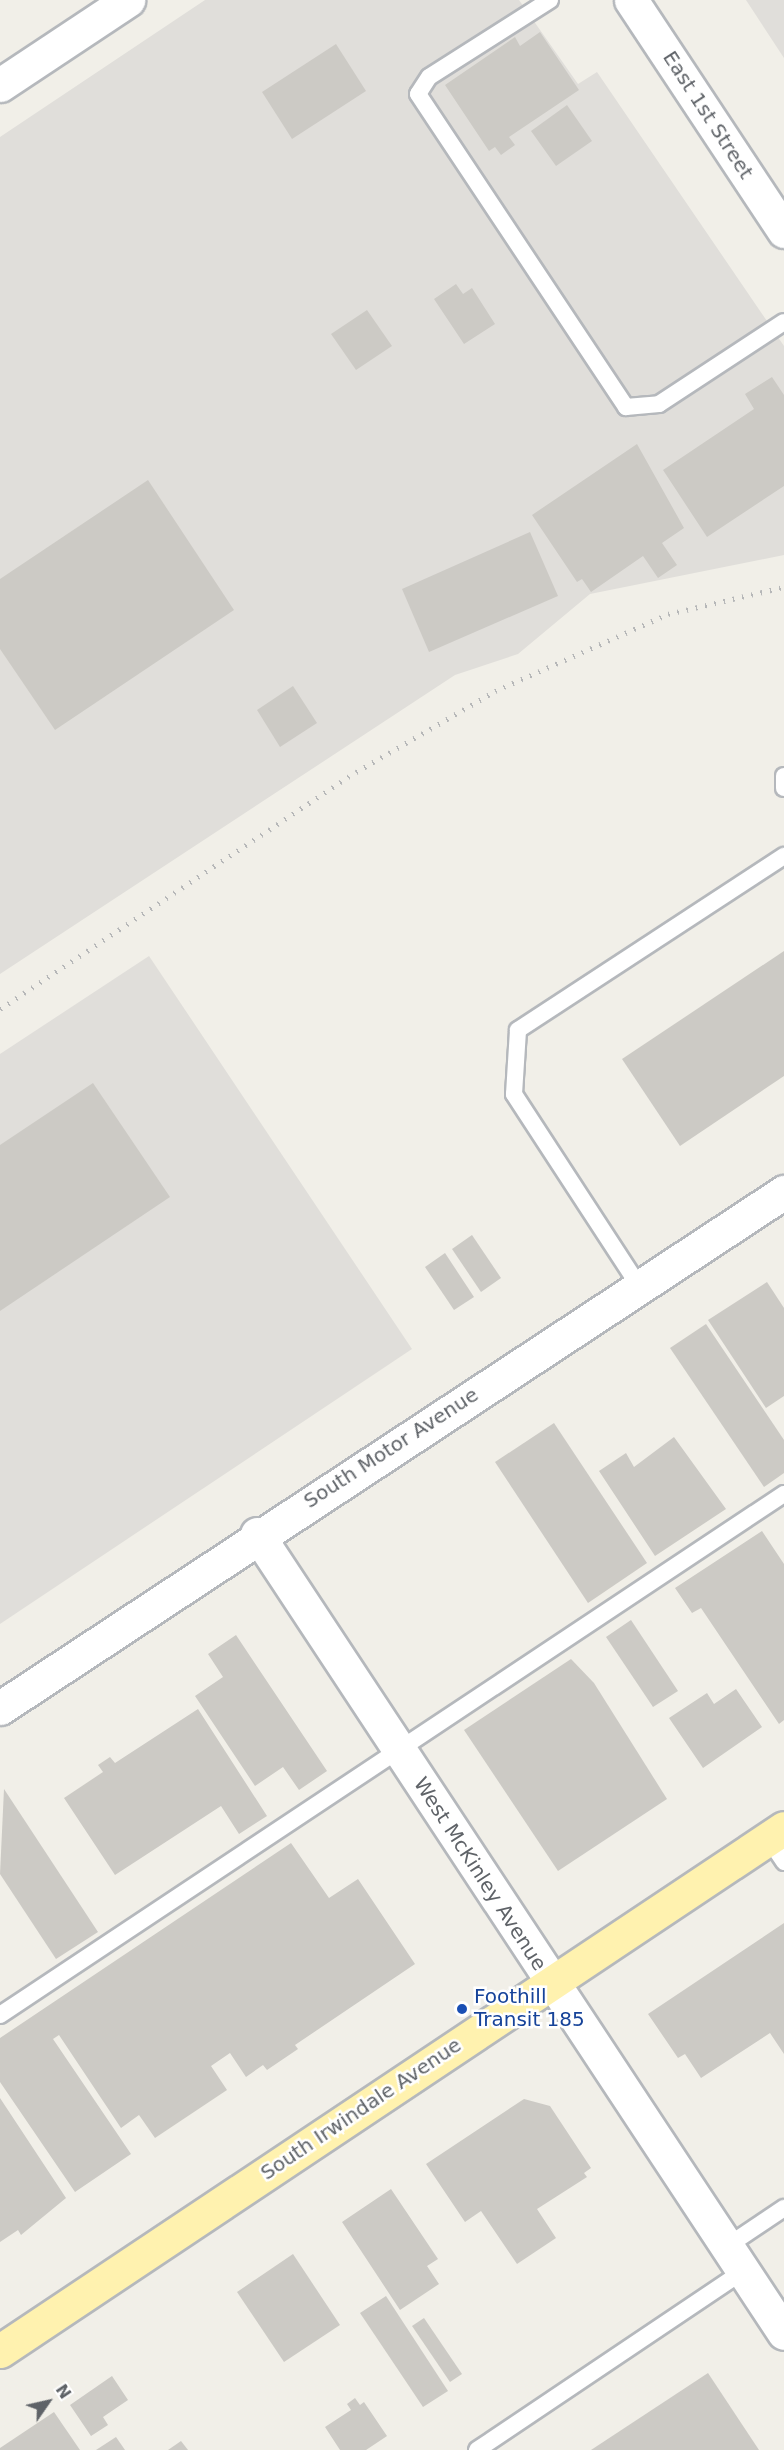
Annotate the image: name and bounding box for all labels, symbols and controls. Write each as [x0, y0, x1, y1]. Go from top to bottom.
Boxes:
street label: East 1st Street [658, 47, 758, 183]
street label: South Motor Avenue [299, 1383, 483, 1513]
street label: West McKinley Avenue [409, 1773, 551, 1975]
place label: Foothill Transit 185 [474, 1985, 585, 2032]
marker: Foothill Transit 185 [455, 2002, 469, 2016]
street label: South Irwindale Avenue [256, 2033, 466, 2185]
north arrow [18, 2372, 78, 2432]
text: N [52, 2381, 75, 2403]

